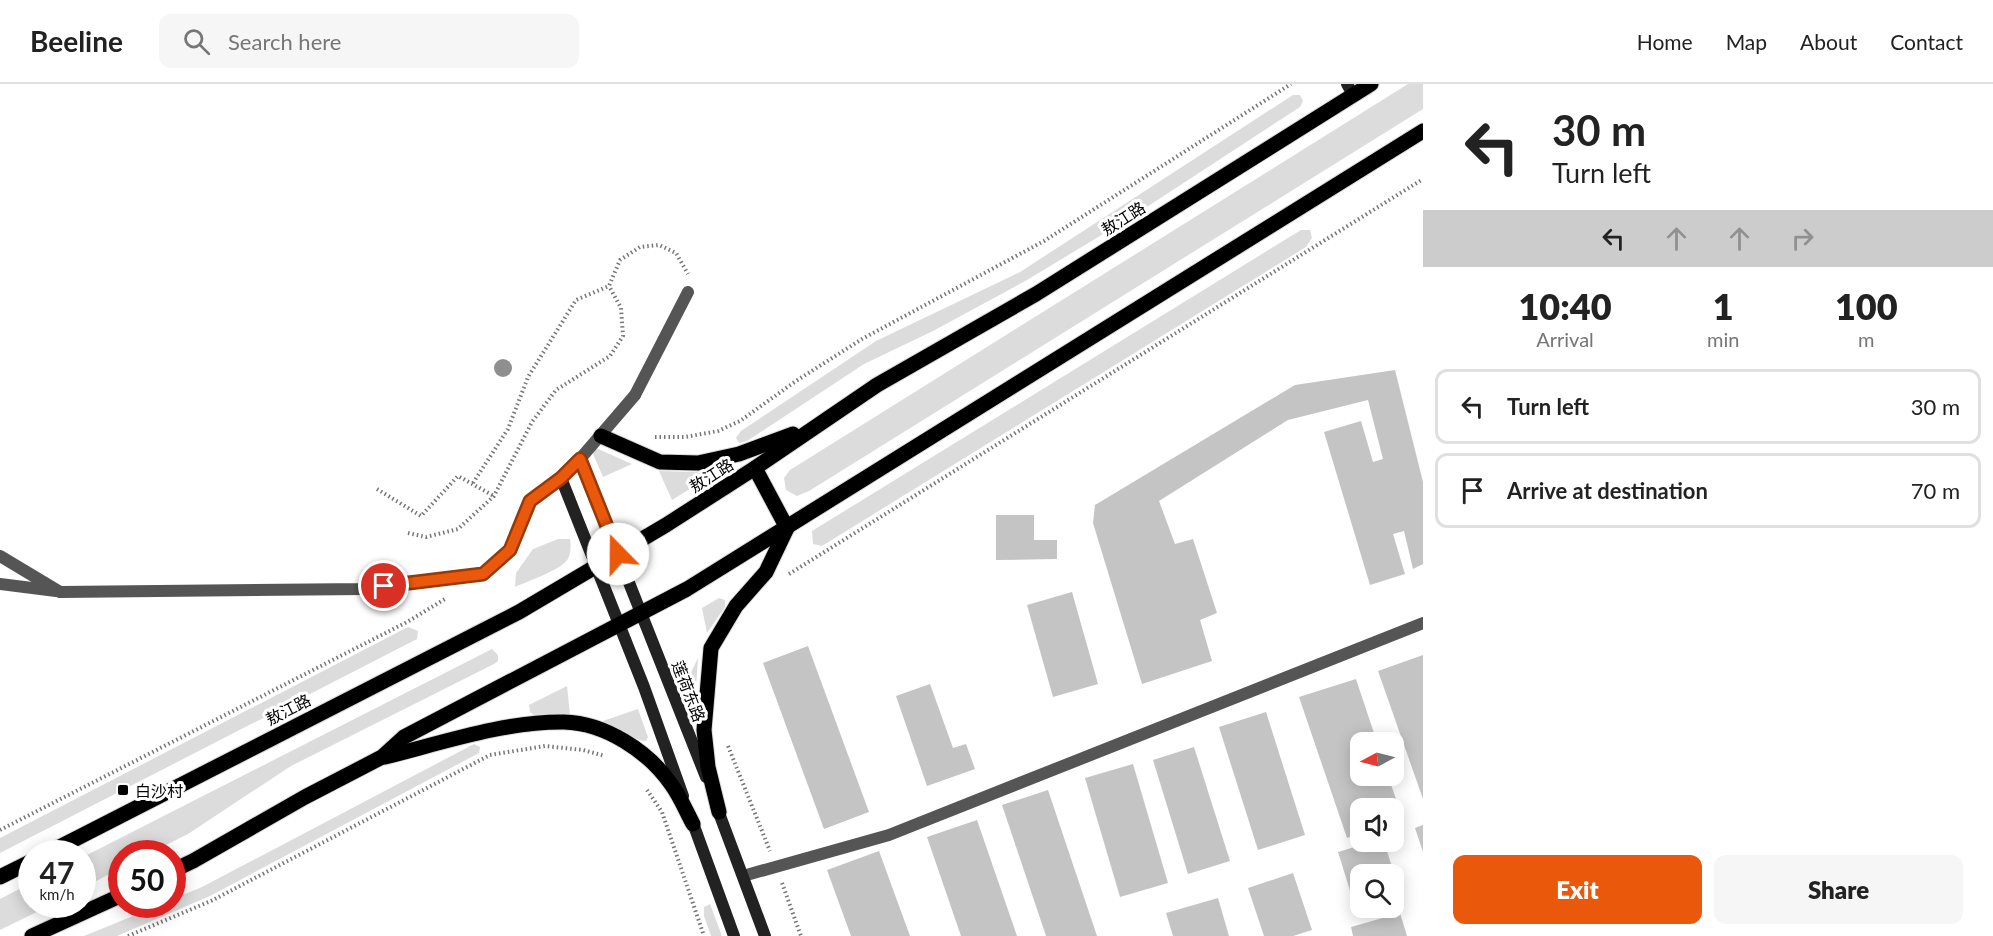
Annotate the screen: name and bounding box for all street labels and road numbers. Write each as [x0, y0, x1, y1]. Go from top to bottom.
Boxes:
street label: 敖江路 [1098, 197, 1148, 239]
street label: 敖江路 [686, 454, 736, 496]
street label: 莲荷东路 [669, 658, 709, 724]
street label: 敖江路 [262, 690, 314, 728]

